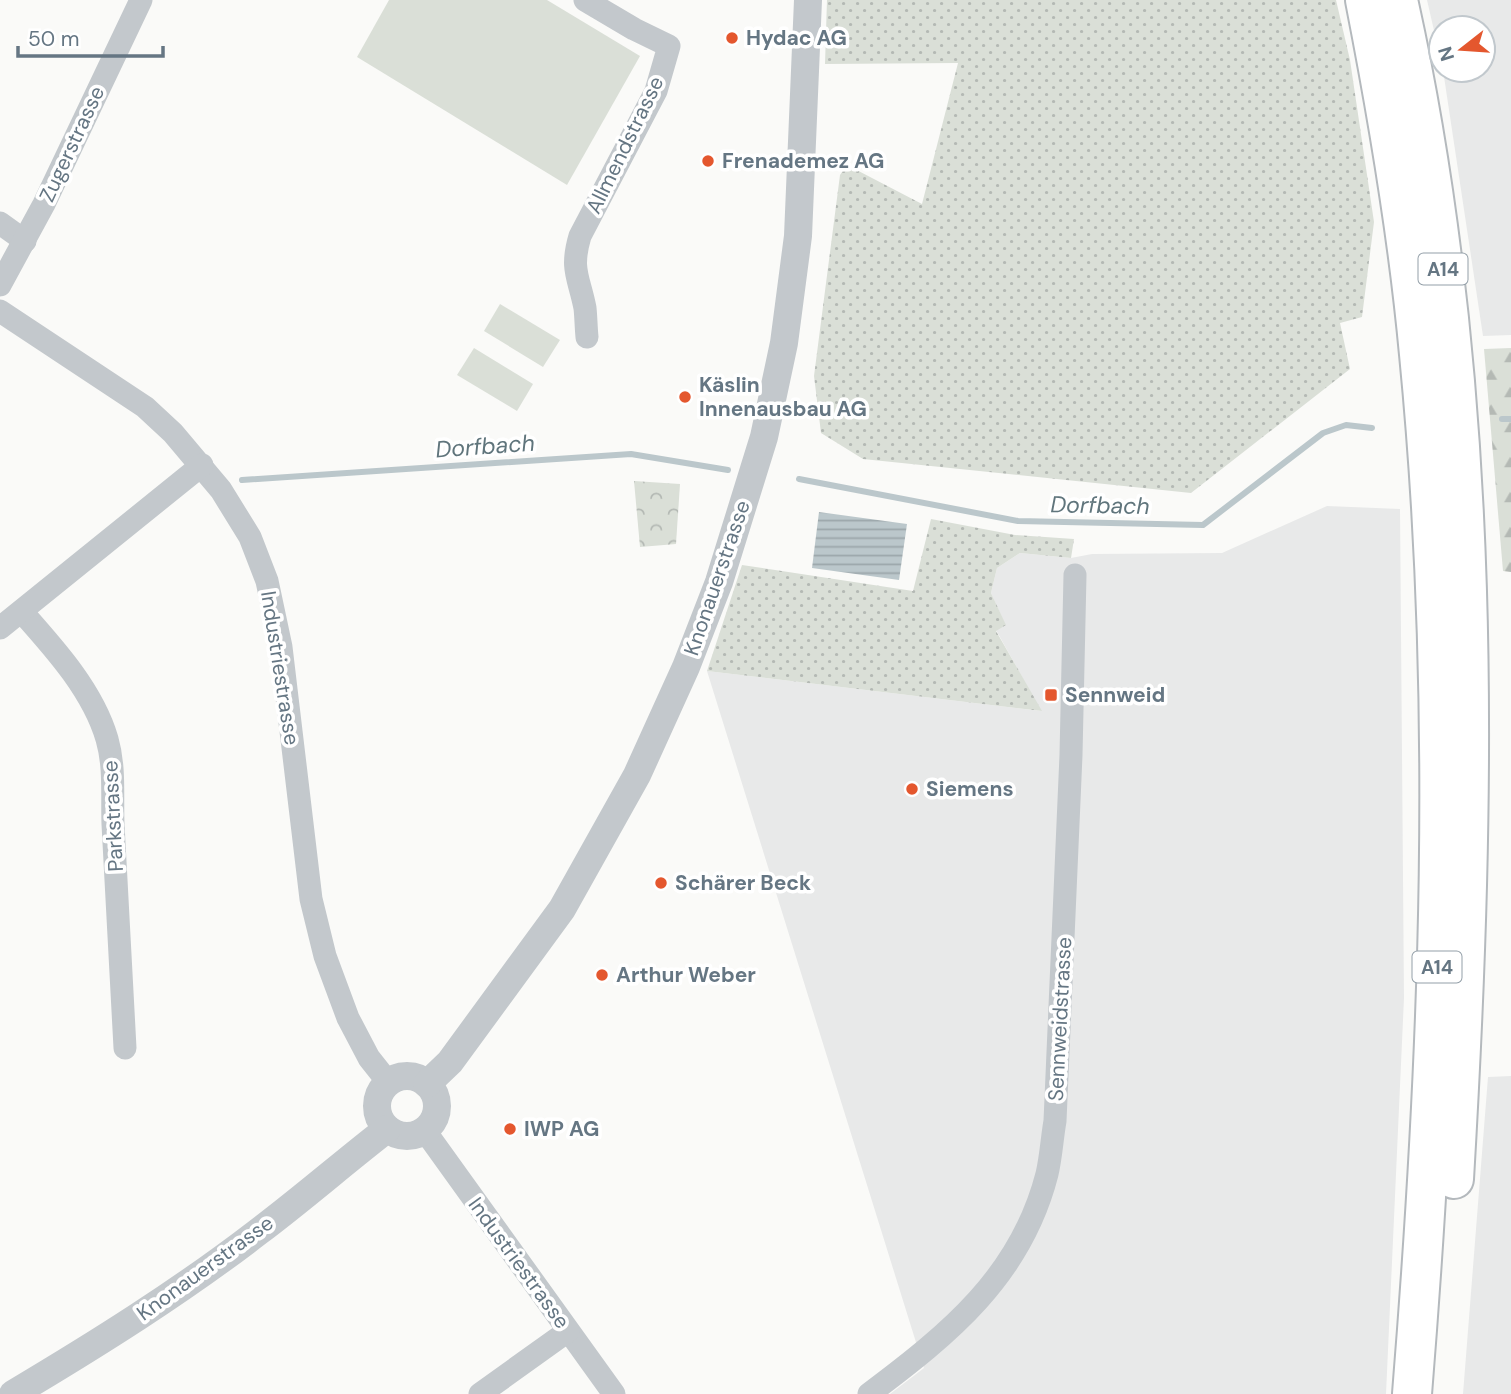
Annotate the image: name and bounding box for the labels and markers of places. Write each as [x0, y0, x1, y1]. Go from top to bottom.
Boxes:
place label: Hydac AG [746, 24, 847, 52]
marker: Hydac AG [724, 30, 740, 46]
place label: Frenademez AG [722, 147, 884, 175]
marker: Frenademez AG [700, 153, 716, 169]
place label: Käslin Innenausbau AG [699, 371, 867, 423]
marker: Käslin Innenausbau AG [677, 389, 693, 405]
place label: Sennweid [1065, 681, 1165, 709]
marker: Sennweid [1043, 687, 1059, 703]
place label: Siemens [926, 775, 1014, 803]
marker: Siemens [904, 781, 920, 797]
place label: Schärer Beck [675, 869, 811, 897]
marker: Schärer Beck [653, 875, 669, 891]
place label: Arthur Weber [616, 961, 756, 989]
marker: Arthur Weber [594, 967, 610, 983]
place label: IWP AG [524, 1115, 599, 1143]
marker: IWP AG [502, 1121, 518, 1137]

